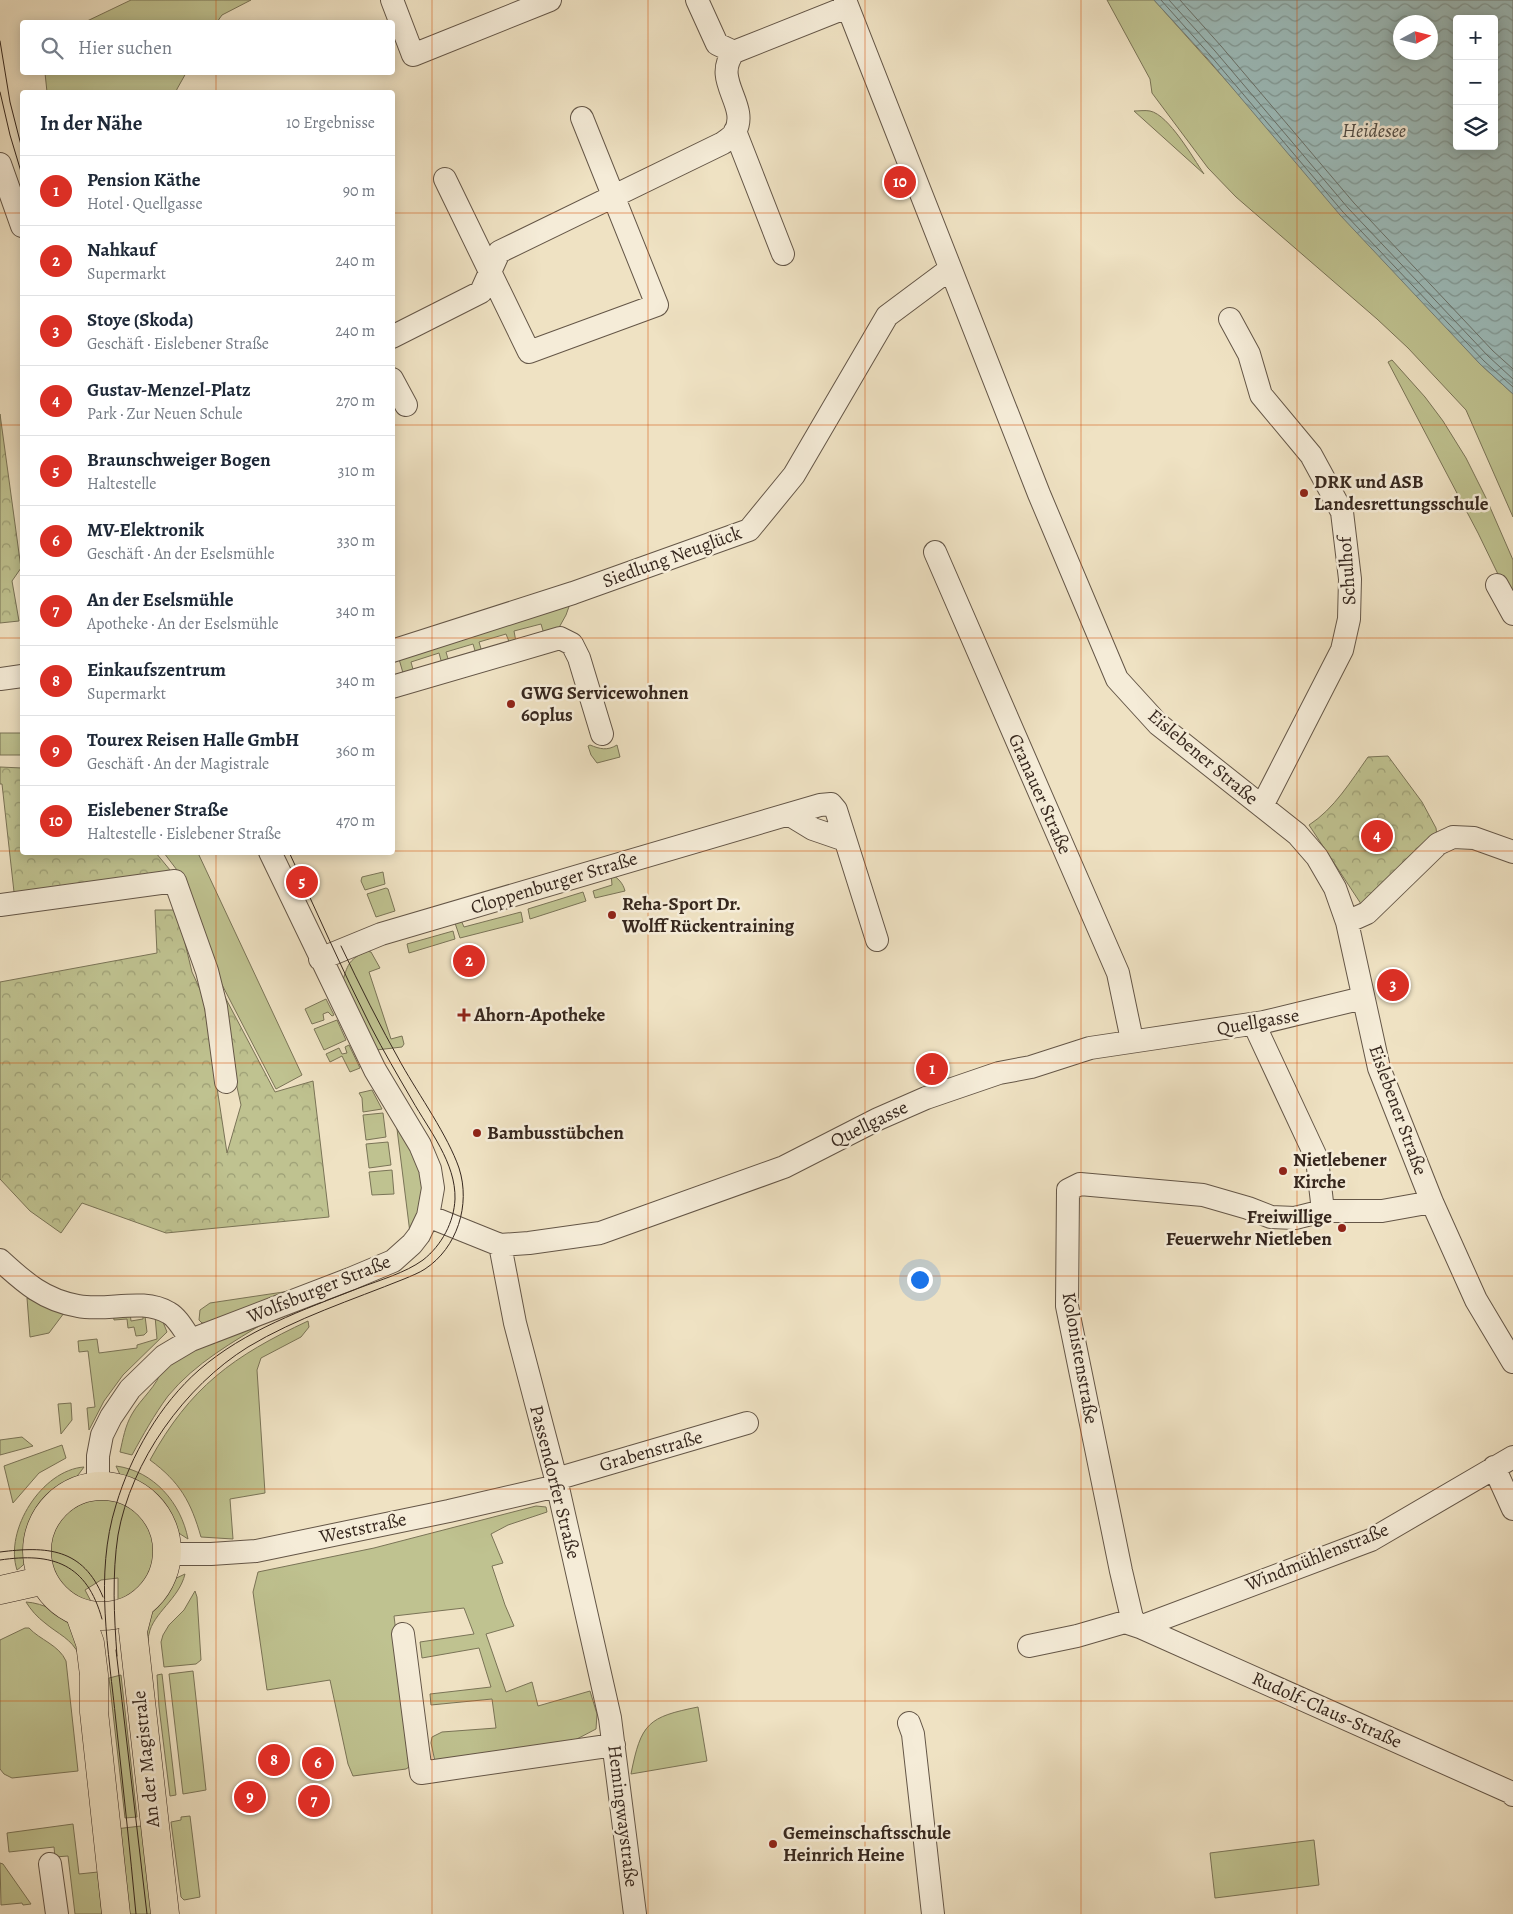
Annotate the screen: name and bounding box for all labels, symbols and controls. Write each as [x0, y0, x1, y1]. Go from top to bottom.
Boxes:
north arrow [1393, 15, 1438, 60]
map controls [1453, 15, 1498, 150]
button: + [1453, 15, 1498, 60]
search box [20, 20, 395, 75]
icon: search [38, 34, 66, 62]
text: Hier suchen [78, 35, 172, 61]
button: − [1453, 60, 1498, 105]
button: layers [1453, 105, 1498, 150]
text: In der Nähe [40, 109, 142, 137]
text: 10 Ergebnisse [286, 112, 375, 134]
water label: Heidesee [1342, 117, 1406, 144]
pin: 10 [884, 163, 916, 201]
text: Pension Käthe [87, 167, 201, 193]
text: 1 [53, 180, 59, 202]
text: 90 m [343, 180, 375, 202]
text: Hotel · Quellgasse [87, 193, 203, 215]
text: Nahkauf [87, 237, 156, 263]
text: 2 [52, 250, 60, 272]
text: 240 m [335, 250, 375, 272]
text: Supermarkt [87, 263, 166, 285]
text: Stoye (Skoda) [87, 307, 194, 333]
text: 3 [53, 320, 59, 342]
text: 240 m [335, 320, 375, 342]
text: Geschäft · Eislebener Straße [87, 333, 269, 355]
text: Gustav-Menzel-Platz [87, 377, 251, 403]
text: 4 [52, 390, 60, 412]
text: 270 m [336, 390, 375, 412]
text: Park · Zur Neuen Schule [87, 403, 243, 425]
text: Braunschweiger Bogen [87, 447, 271, 473]
text: 5 [53, 460, 59, 482]
text: 310 m [338, 460, 375, 482]
place label: DRK und ASB Landesrettungsschule [1314, 469, 1489, 517]
text: Haltestelle [87, 473, 156, 495]
marker: DRK und ASB Landesrettungsschule [1298, 487, 1310, 499]
text: MV-Elektronik [87, 517, 204, 543]
street label: Siedlung Neuglück [599, 520, 746, 594]
text: 6 [52, 530, 60, 552]
text: 330 m [337, 530, 375, 552]
street label: Schulhof [1331, 533, 1362, 606]
text: Geschäft · An der Eselsmühle [87, 543, 275, 565]
text: An der Eselsmühle [87, 587, 233, 613]
text: 7 [53, 600, 59, 622]
text: 340 m [336, 600, 375, 622]
text: Apotheke · An der Eselsmühle [87, 613, 279, 635]
text: Einkaufszentrum [87, 657, 226, 683]
text: 8 [52, 670, 60, 692]
text: 340 m [336, 670, 375, 692]
place label: GWG Servicewohnen 60plus [521, 680, 689, 728]
text: Supermarkt [87, 683, 166, 705]
marker: GWG Servicewohnen 60plus [505, 698, 517, 710]
street label: Eislebener Straße [1142, 703, 1264, 811]
text: Tourex Reisen Halle GmbH [87, 727, 299, 753]
street label: Granauer Straße [1002, 730, 1078, 858]
text: 9 [52, 740, 60, 762]
text: 360 m [336, 740, 375, 762]
text: Geschäft · An der Magistrale [87, 753, 269, 775]
text: Eislebener Straße [87, 797, 228, 823]
text: 10 [49, 810, 63, 832]
text: 470 m [336, 810, 375, 832]
pin: 4 [1361, 817, 1393, 855]
text: Haltestelle · Eislebener Straße [87, 823, 281, 845]
street label: Cloppenburger Straße [467, 845, 641, 921]
pin: 5 [286, 863, 318, 901]
place label: Reha-Sport Dr. Wolff Rückentraining [621, 891, 795, 939]
marker: Reha-Sport Dr. Wolff Rückentraining [606, 909, 618, 921]
pin: 2 [453, 942, 485, 980]
pin: 3 [1377, 966, 1409, 1004]
place label: Ahorn-Apotheke [473, 1002, 606, 1028]
street label: Quellgasse [1215, 1002, 1301, 1042]
marker: Ahorn-Apotheke [458, 1009, 470, 1021]
street label: Eislebener Straße [1362, 1041, 1434, 1179]
pin: 1 [916, 1050, 948, 1088]
street label: Quellgasse [826, 1094, 912, 1154]
place label: Bambusstübchen [487, 1120, 624, 1146]
marker: Bambusstübchen [471, 1127, 483, 1139]
place label: Nietlebener Kirche [1293, 1147, 1387, 1195]
marker: Nietlebener Kirche [1277, 1165, 1289, 1177]
place label: Freiwillige Feuerwehr Nietleben [1166, 1204, 1332, 1252]
marker: Freiwillige Feuerwehr Nietleben [1336, 1222, 1348, 1234]
street label: Wolfsburger Straße [242, 1248, 395, 1330]
your location [907, 1267, 933, 1293]
street label: Kolonistenstraße [1056, 1290, 1104, 1426]
street label: Passendorfer Straße [523, 1402, 587, 1562]
street label: Grabenstraße [596, 1424, 706, 1478]
street label: Weststraße [316, 1506, 409, 1550]
street label: Windmühlenstraße [1241, 1516, 1392, 1598]
street label: Rudolf-Claus-Straße [1248, 1665, 1406, 1755]
street label: An der Magistrale [126, 1689, 166, 1830]
pin: 8 [258, 1741, 290, 1779]
street label: Hemingwaystraße [601, 1743, 645, 1889]
pin: 6 [302, 1744, 334, 1782]
pin: 9 [234, 1778, 266, 1816]
pin: 7 [298, 1782, 330, 1820]
place label: Gemeinschaftsschule Heinrich Heine [783, 1820, 951, 1868]
marker: Gemeinschaftsschule Heinrich Heine [767, 1838, 779, 1850]

